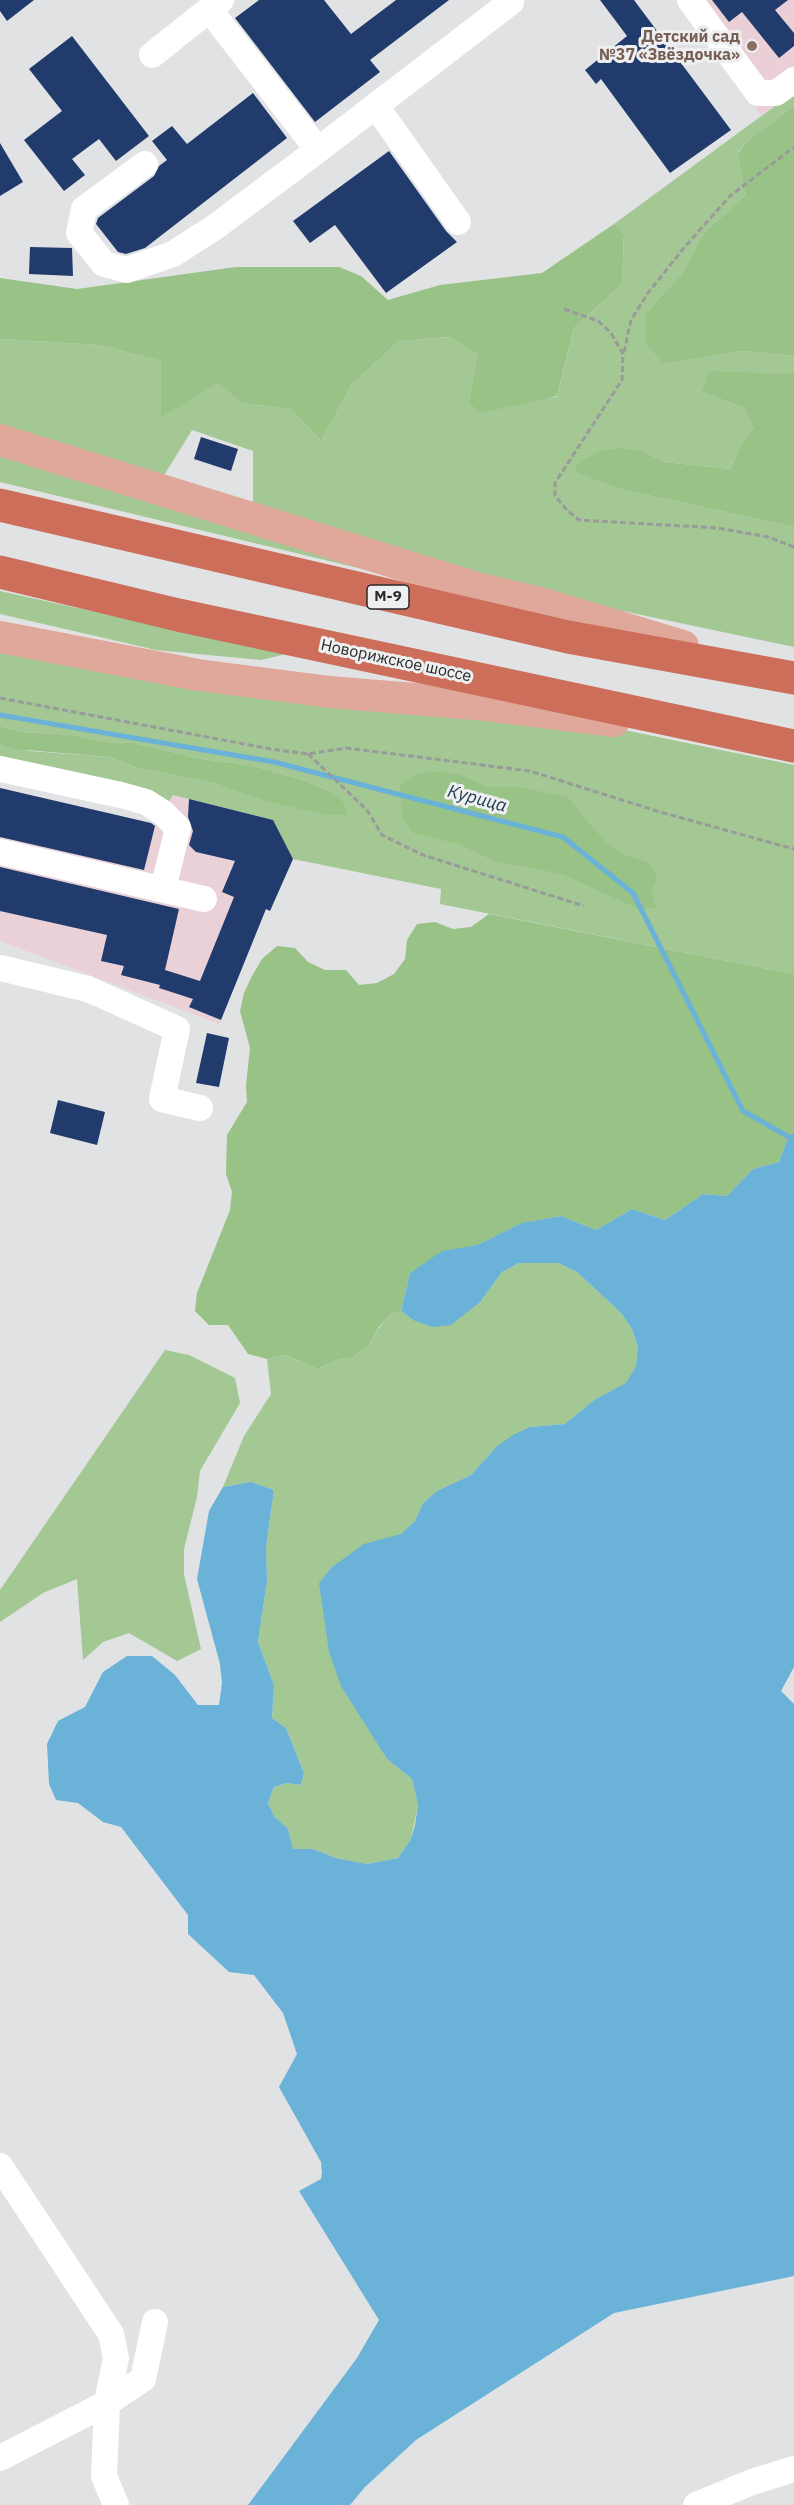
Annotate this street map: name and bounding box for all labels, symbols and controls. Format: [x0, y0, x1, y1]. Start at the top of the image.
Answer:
place label: Детский сад №37 «Звёздочка» [599, 27, 740, 65]
marker: Детский сад №37 «Звёздочка» [745, 39, 759, 53]
road number: М-9 [367, 585, 409, 609]
street label: Новорижское шоссе [319, 636, 473, 686]
water label: Курица [445, 781, 509, 817]

